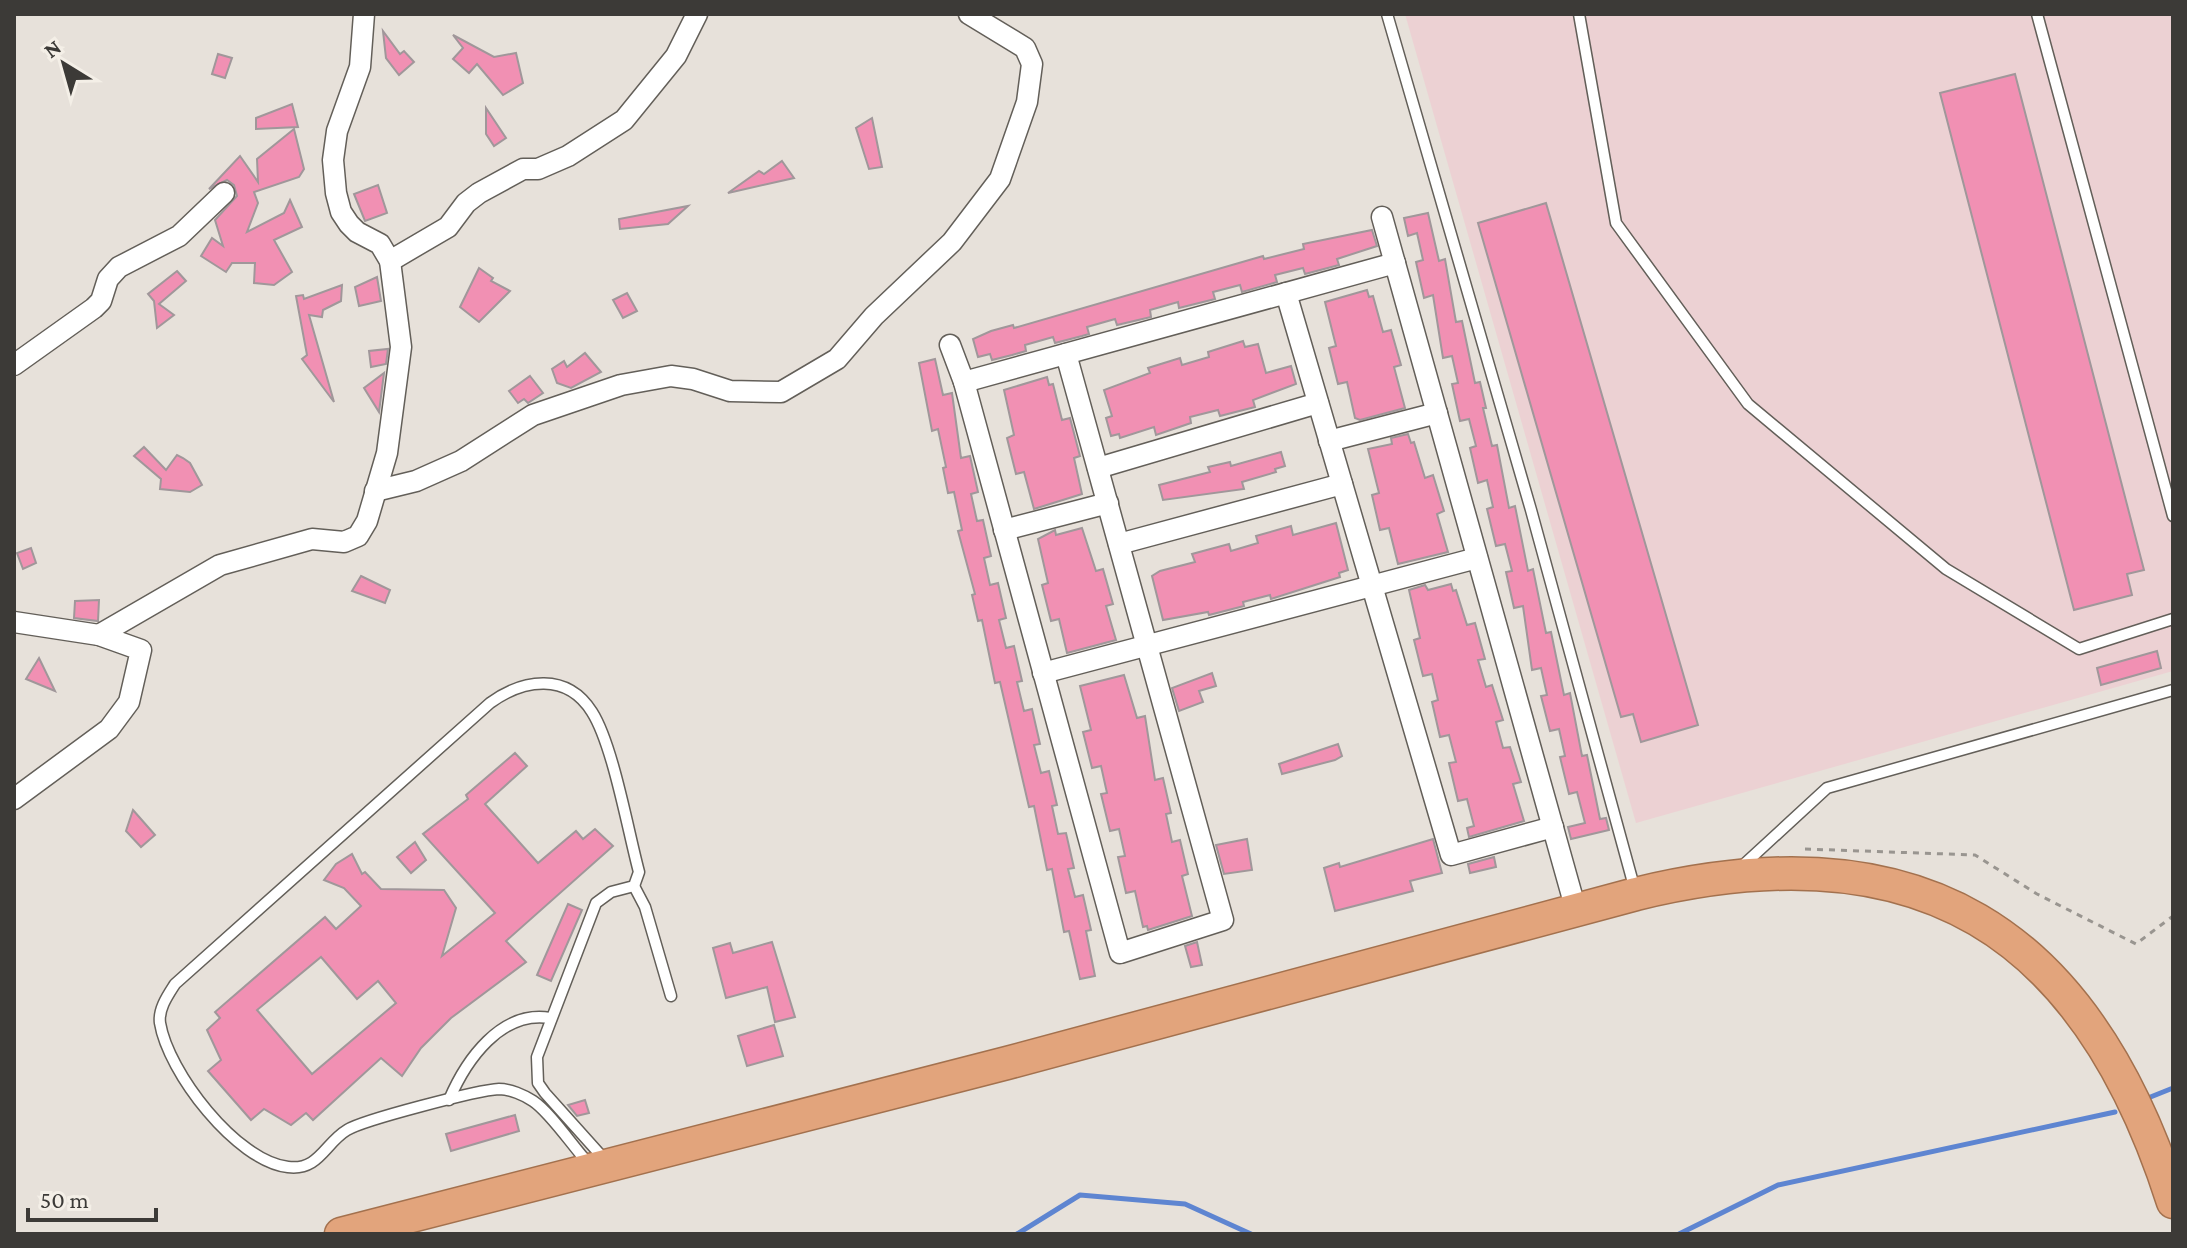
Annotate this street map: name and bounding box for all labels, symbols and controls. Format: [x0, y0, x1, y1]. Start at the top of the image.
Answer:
north arrow [24, 24, 104, 104]
text: N [39, 34, 66, 63]
scale bar [28, 1172, 156, 1222]
text: 50 m [40, 1186, 89, 1213]

